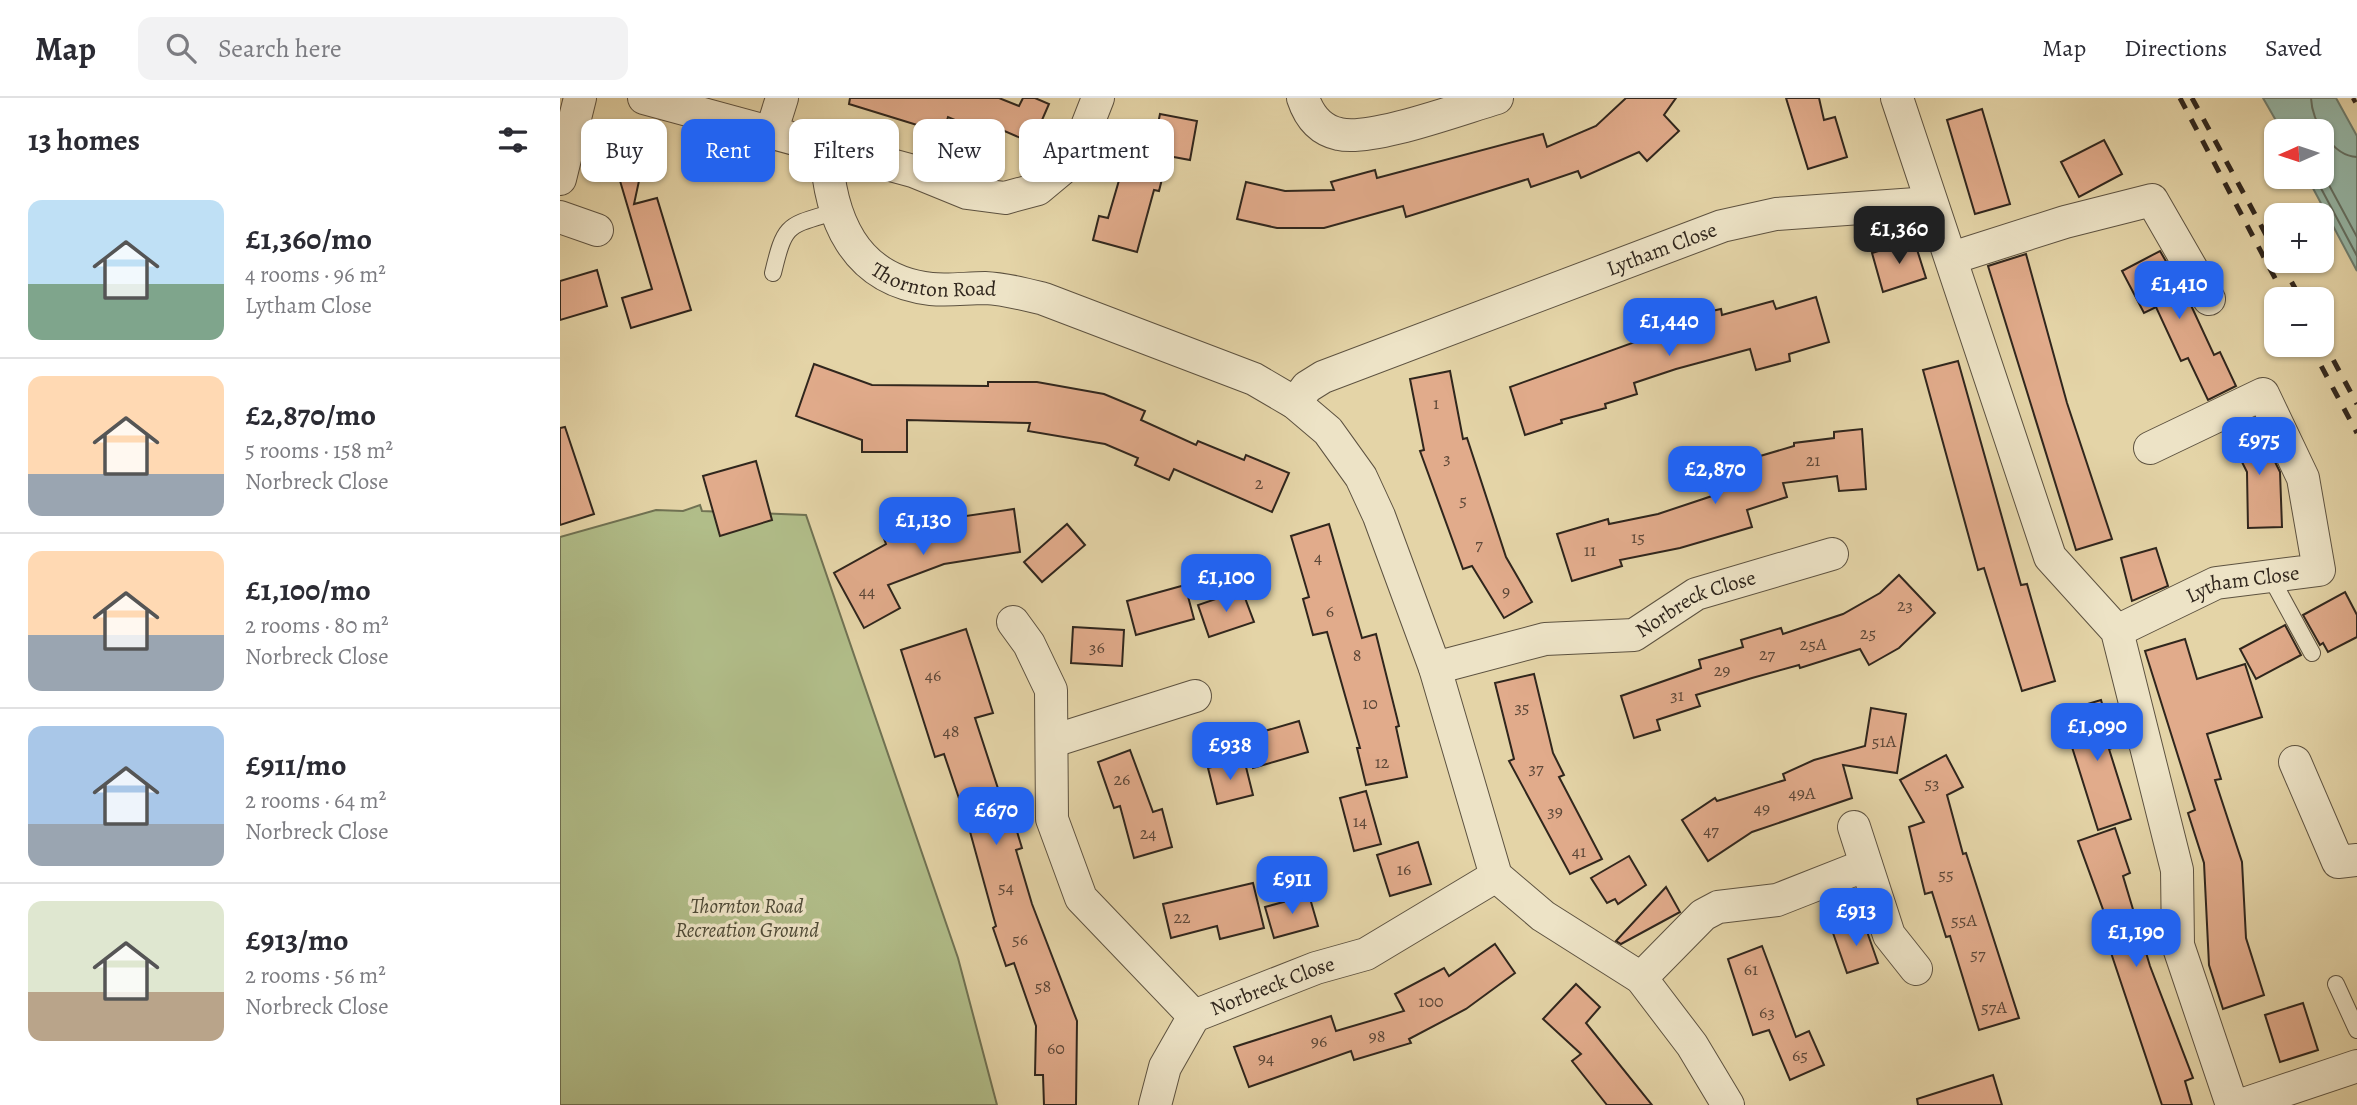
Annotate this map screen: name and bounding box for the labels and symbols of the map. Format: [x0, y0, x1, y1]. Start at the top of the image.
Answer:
north arrow [2264, 119, 2334, 189]
pin: £1,360 [1842, 206, 1956, 266]
street label: Lytham Close [1602, 215, 1721, 282]
street label: Thornton Road [866, 256, 998, 304]
pin: £1,410 [2122, 262, 2236, 321]
pin: £1,440 [1612, 299, 1726, 358]
house number: 1 [1433, 391, 1439, 415]
pin: £975 [2218, 418, 2300, 477]
house number: 3 [1443, 446, 1451, 470]
pin: £2,870 [1658, 446, 1772, 506]
house number: 21 [1806, 448, 1820, 472]
house number: 2 [1255, 471, 1264, 495]
house number: 5 [1459, 488, 1467, 512]
pin: £1,130 [866, 498, 980, 557]
house number: 15 [1631, 525, 1645, 549]
house number: 7 [1475, 532, 1483, 556]
house number: 11 [1584, 538, 1596, 562]
house number: 4 [1314, 545, 1322, 569]
pin: £1,100 [1169, 554, 1283, 614]
street label: Lytham Close [2181, 559, 2301, 610]
street label: Norbreck Close [1630, 563, 1759, 644]
house number: 44 [859, 579, 875, 603]
house number: 9 [1502, 579, 1510, 603]
house number: 23 [1897, 593, 1913, 617]
house number: 6 [1326, 599, 1334, 623]
house number: 25 [1860, 621, 1876, 645]
house number: 25A [1800, 632, 1827, 656]
house number: 36 [1089, 635, 1105, 659]
house number: 27 [1759, 642, 1775, 666]
house number: 8 [1353, 643, 1361, 667]
house number: 29 [1714, 658, 1730, 682]
house number: 46 [925, 663, 941, 687]
house number: 31 [1670, 683, 1684, 707]
house number: 10 [1362, 691, 1378, 715]
house number: 35 [1514, 695, 1530, 719]
pin: £1,090 [2040, 704, 2154, 763]
house number: 48 [943, 719, 959, 743]
pin: £938 [1189, 722, 1271, 782]
house number: 51A [1872, 729, 1897, 753]
house number: 12 [1375, 750, 1390, 774]
house number: 37 [1528, 756, 1544, 780]
house number: 26 [1114, 767, 1130, 791]
house number: 53 [1924, 771, 1940, 795]
house number: 49A [1789, 781, 1816, 805]
pin: £670 [955, 788, 1037, 847]
house number: 49 [1754, 796, 1770, 820]
house number: 39 [1547, 799, 1563, 823]
house number: 14 [1353, 809, 1367, 833]
house number: 47 [1703, 818, 1719, 842]
house number: 24 [1140, 821, 1156, 845]
house number: 41 [1572, 839, 1586, 863]
pin: £911 [1251, 856, 1333, 916]
house number: 16 [1397, 857, 1411, 881]
house number: 55 [1938, 862, 1954, 886]
house number: 54 [998, 875, 1014, 899]
pin: £913 [1815, 888, 1897, 948]
park label: Thornton Road Recreation Ground [675, 892, 819, 944]
house number: 22 [1173, 905, 1191, 929]
house number: 55A [1951, 908, 1977, 932]
pin: £1,190 [2079, 910, 2193, 969]
house number: 56 [1012, 927, 1028, 951]
house number: 57 [1970, 942, 1986, 966]
street label: Norbreck Close [1206, 950, 1338, 1022]
house number: 61 [1744, 957, 1758, 981]
house number: 58 [1035, 974, 1051, 998]
house number: 100 [1418, 989, 1444, 1013]
house number: 57A [1981, 995, 2007, 1019]
house number: 63 [1759, 1000, 1775, 1024]
house number: 98 [1369, 1024, 1385, 1048]
house number: 96 [1311, 1029, 1327, 1053]
house number: 60 [1047, 1036, 1065, 1060]
house number: 65 [1792, 1043, 1808, 1067]
house number: 94 [1258, 1046, 1274, 1070]

